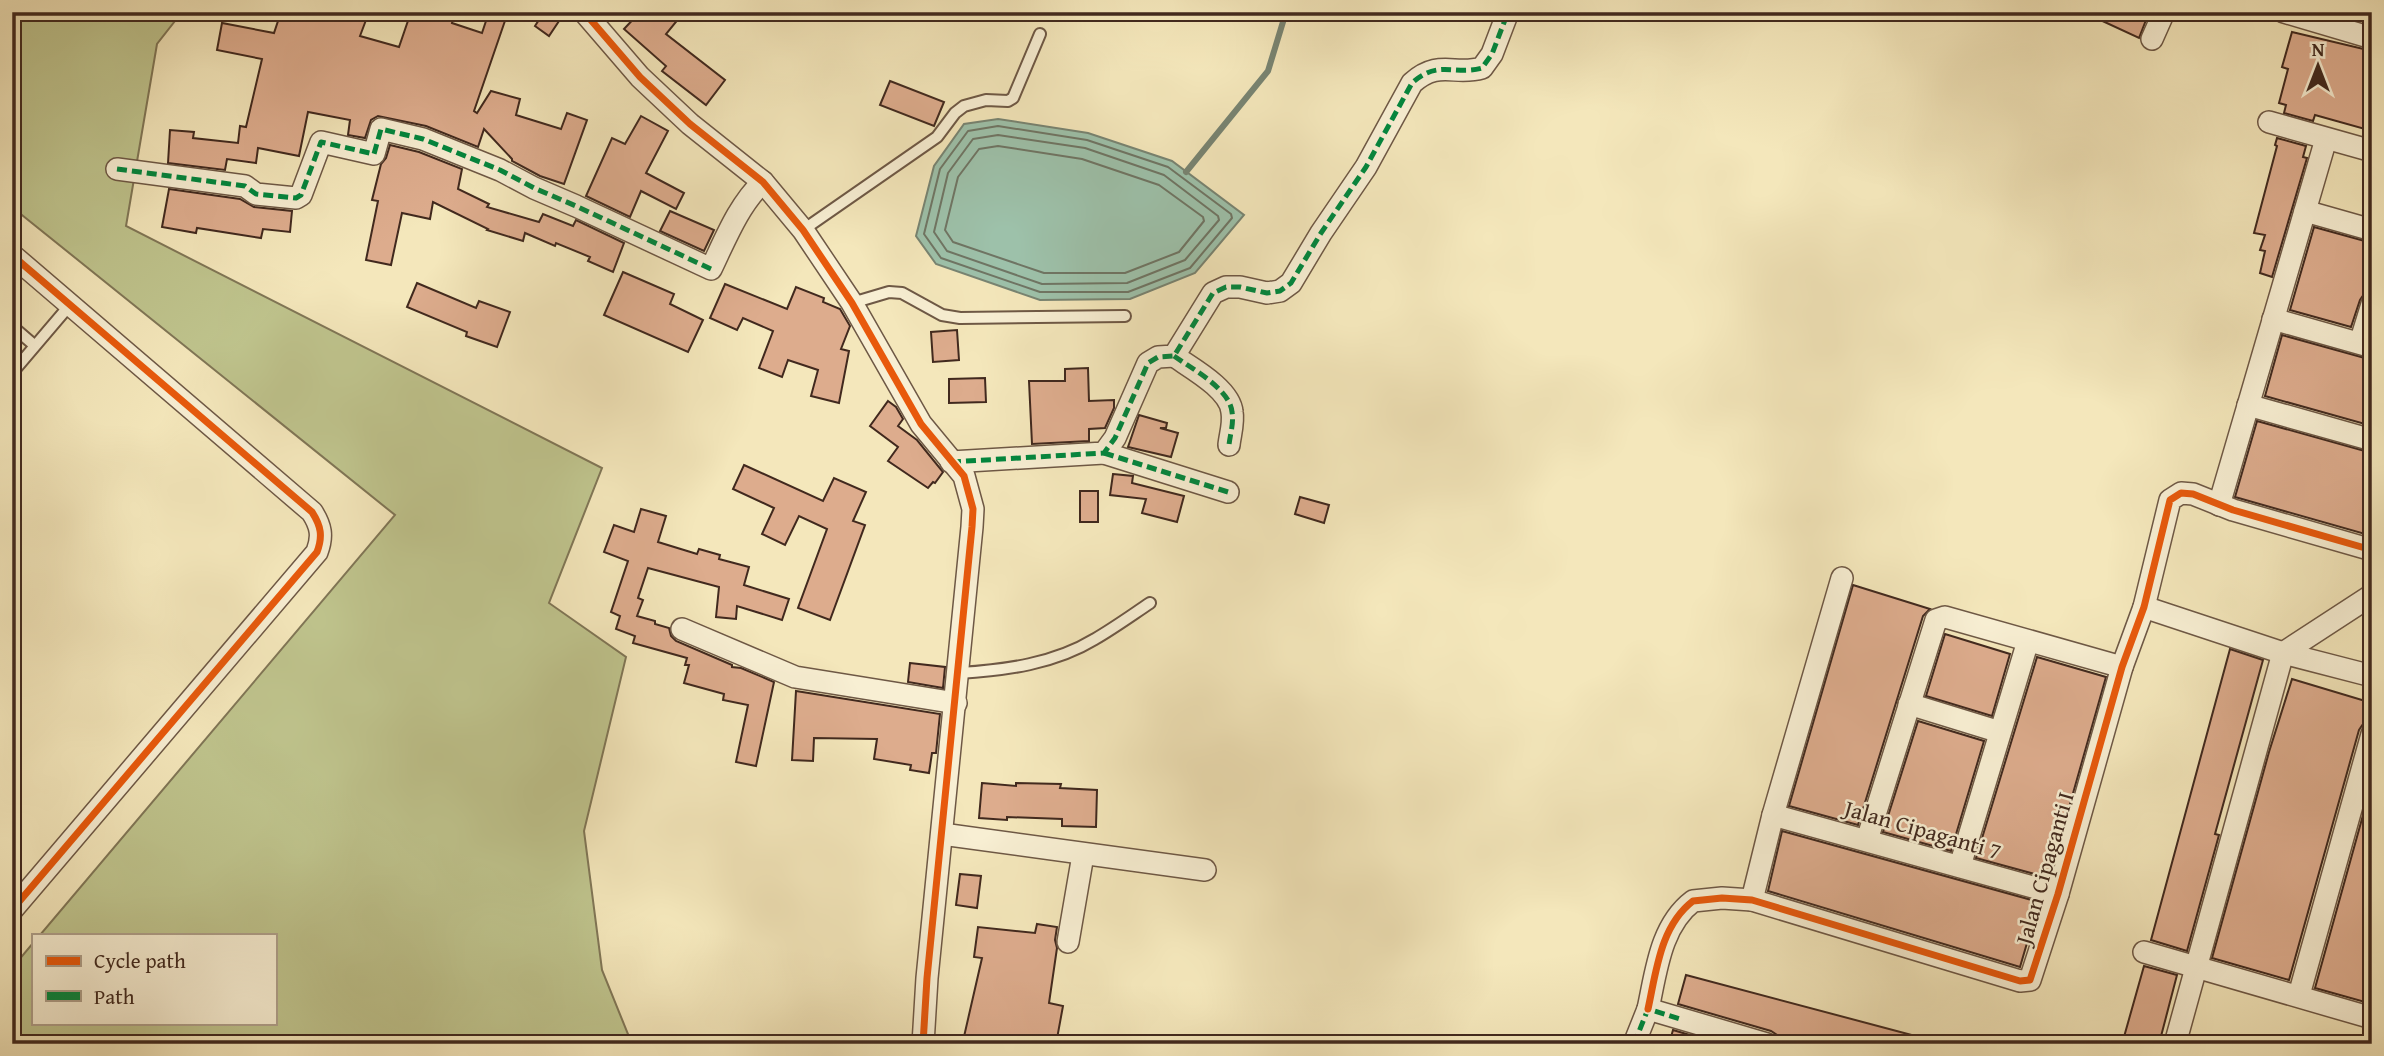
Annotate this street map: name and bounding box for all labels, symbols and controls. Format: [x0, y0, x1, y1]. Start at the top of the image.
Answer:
north arrow [2282, 32, 2352, 102]
text: N [2312, 35, 2325, 63]
street label: Jalan Cipaganti I [2006, 788, 2082, 951]
street label: Jalan Cipaganti 7 [1838, 790, 2005, 867]
legend [32, 934, 276, 1024]
text: Cycle path [94, 945, 186, 976]
text: Path [94, 981, 135, 1012]

